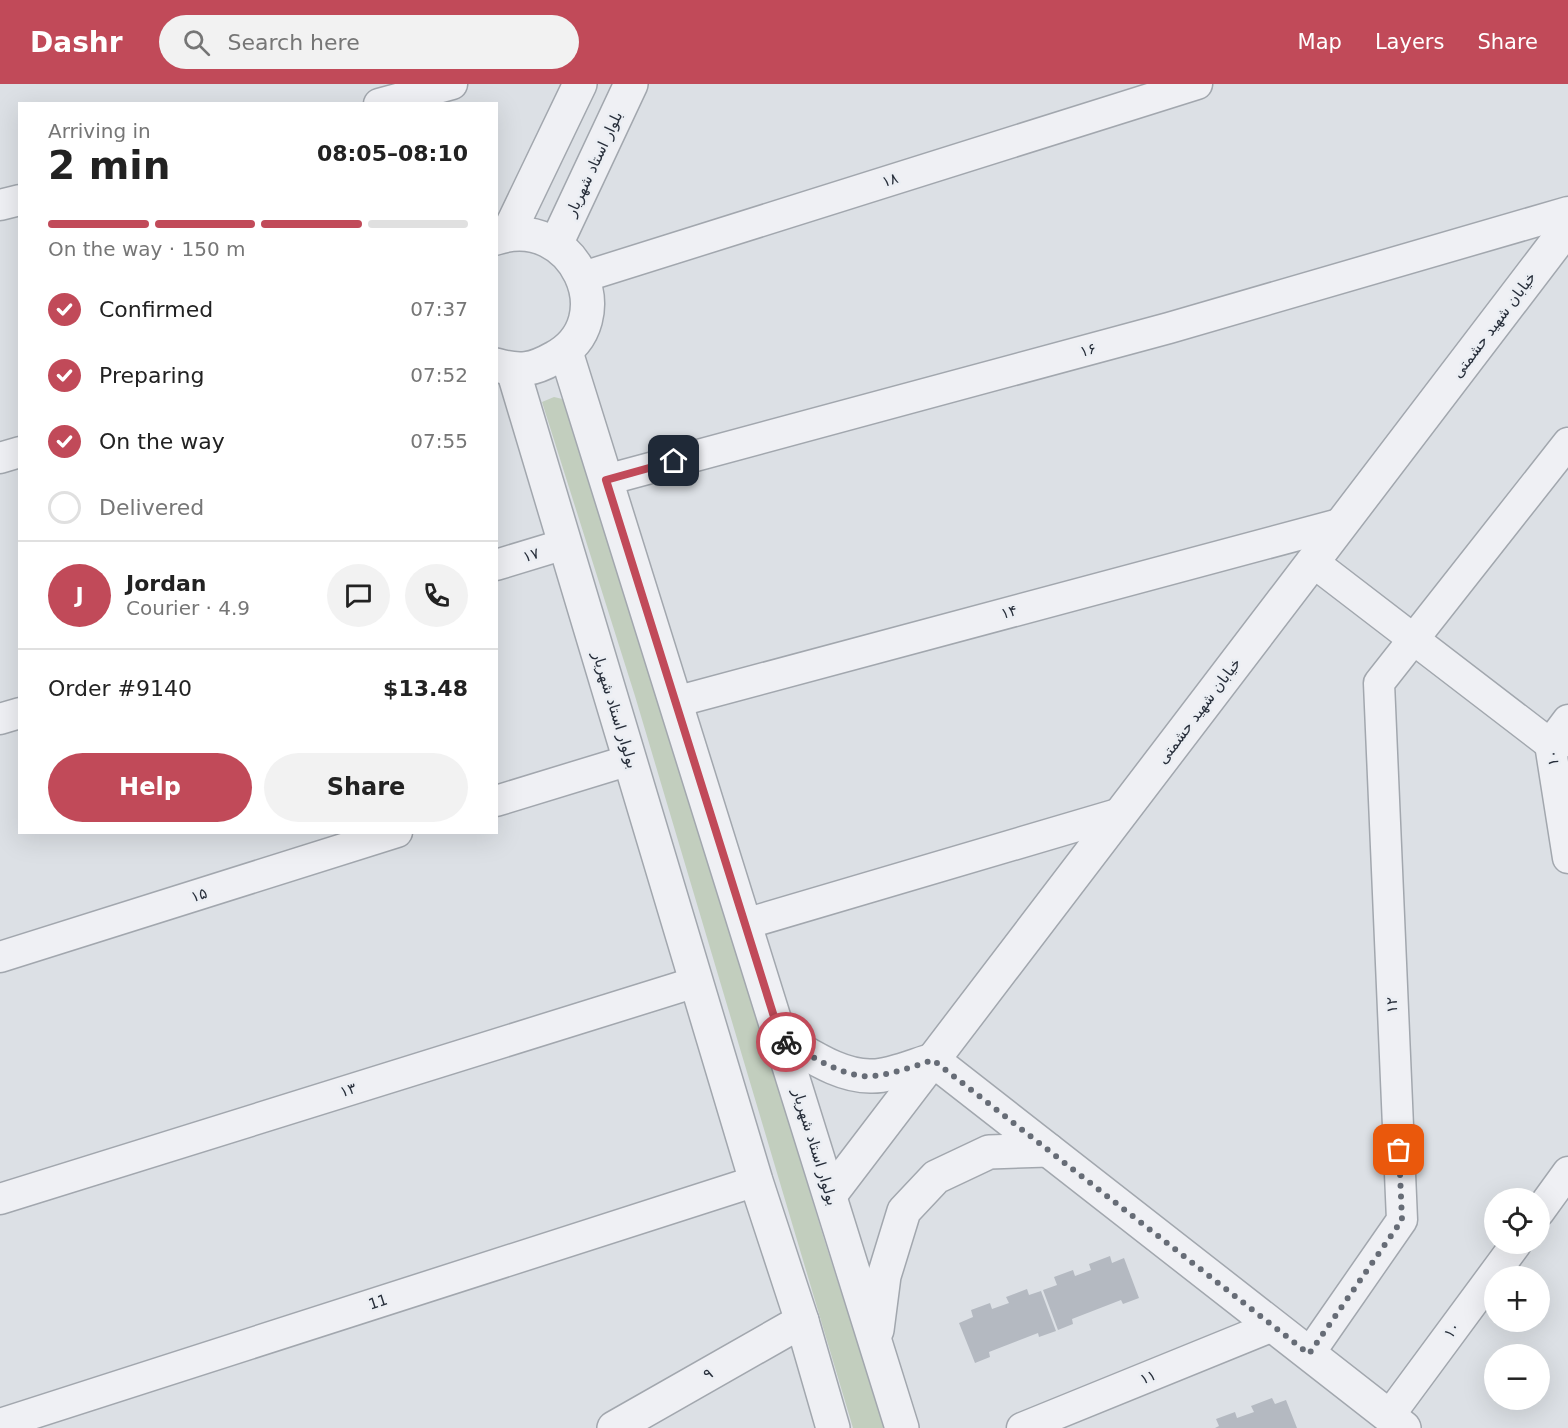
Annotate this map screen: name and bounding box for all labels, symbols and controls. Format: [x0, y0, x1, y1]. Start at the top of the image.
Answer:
search box [159, 15, 579, 69]
text: Dashr [30, 26, 123, 59]
icon: search [180, 26, 213, 59]
text: Search here [228, 30, 360, 55]
text: Map [1298, 30, 1342, 54]
text: Layers [1375, 30, 1444, 54]
text: Share [1477, 30, 1538, 54]
street label: بلوار استاد شهریار [561, 108, 626, 220]
text: Arriving in [48, 119, 151, 143]
text: 08:05–08:10 [317, 141, 468, 166]
text: 2 min [48, 143, 170, 188]
street label: ۱۸ [880, 169, 900, 191]
text: On the way · 150 m [48, 237, 246, 261]
street label: خیابان شهید حشمتی [1448, 269, 1540, 381]
icon: check [48, 293, 81, 326]
text: Confirmed [99, 297, 213, 322]
text: 07:37 [410, 297, 468, 321]
street label: ۱۶ [1078, 339, 1098, 361]
icon: check [48, 359, 81, 392]
text: Preparing [99, 363, 205, 388]
text: 07:52 [410, 363, 468, 387]
icon: check [48, 425, 81, 458]
text: On the way [99, 429, 225, 454]
text: 07:55 [410, 429, 468, 453]
pin [648, 435, 699, 486]
icon: home [657, 444, 690, 477]
text: Delivered [99, 495, 204, 520]
street label: ۱۷ [521, 544, 541, 566]
button: chat [327, 564, 390, 627]
button: phone [405, 564, 468, 627]
text: Jordan [126, 571, 206, 596]
text: J [75, 583, 84, 608]
text: Courier · 4.9 [126, 596, 250, 620]
street label: ۱۴ [999, 601, 1019, 623]
street label: بولوار استاد شهریار [588, 648, 641, 771]
street label: خیابان شهید حشمتی [1153, 655, 1245, 767]
text: Order #9140 [48, 676, 192, 701]
text: $13.48 [383, 676, 468, 701]
street label: ۱۰ [1544, 749, 1562, 767]
button: Help [48, 753, 252, 822]
button: Share [264, 753, 468, 822]
street label: ۱۵ [189, 884, 209, 906]
street label: ۱۲ [1383, 997, 1401, 1013]
courier [756, 1012, 816, 1072]
icon: bike [770, 1026, 803, 1059]
street label: ۱۳ [338, 1079, 358, 1101]
street label: بولوار استاد شهریار [788, 1085, 841, 1208]
pin [1373, 1124, 1424, 1175]
icon: bag [1382, 1133, 1415, 1166]
map controls [1484, 1188, 1550, 1410]
button: locate [1484, 1188, 1550, 1254]
button: + [1484, 1266, 1550, 1332]
street label: 11 [366, 1290, 390, 1314]
street label: ۱۰ [1440, 1318, 1464, 1342]
button: − [1484, 1344, 1550, 1410]
street label: ۹ [700, 1364, 716, 1384]
street label: ۱۱ [1137, 1366, 1159, 1388]

